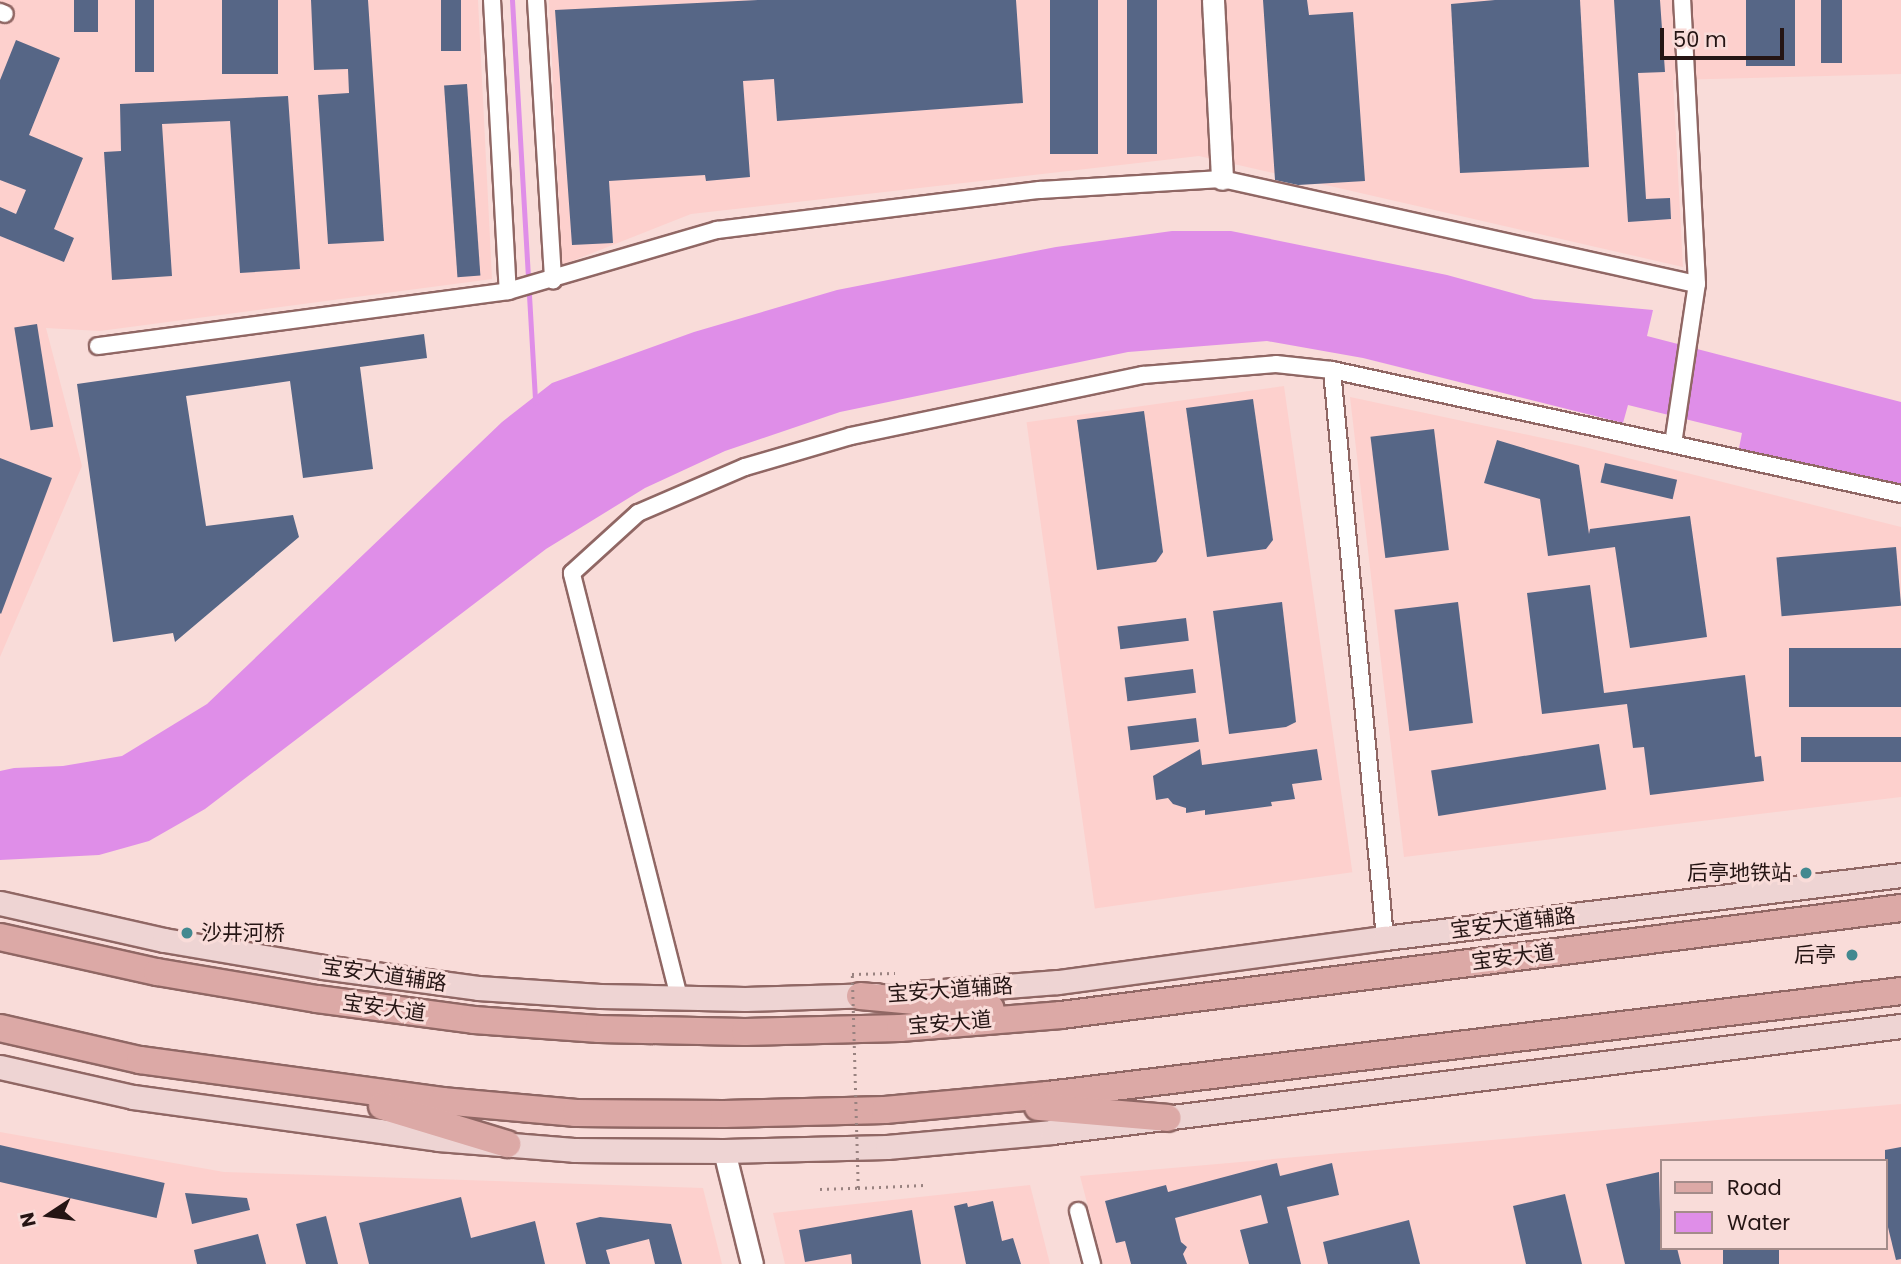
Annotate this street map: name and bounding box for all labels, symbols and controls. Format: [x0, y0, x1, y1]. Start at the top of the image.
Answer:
scale bar [1663, 14, 1787, 58]
text: 50 m [1673, 25, 1727, 54]
place label: 后亭地铁站 [1687, 860, 1792, 886]
marker: 后亭地铁站 [1798, 865, 1814, 881]
street label: 宝安大道辅路 [1449, 903, 1577, 943]
place label: 沙井河桥 [201, 920, 285, 946]
marker: 沙井河桥 [179, 925, 195, 941]
street label: 宝安大道 [1470, 939, 1556, 975]
place label: 后亭 [1794, 942, 1836, 968]
marker: 后亭 [1842, 945, 1862, 965]
street label: 宝安大道辅路 [320, 954, 448, 996]
street label: 宝安大道辅路 [886, 973, 1014, 1007]
street label: 宝安大道 [341, 990, 427, 1026]
street label: 宝安大道 [907, 1007, 993, 1039]
legend [1660, 1159, 1887, 1250]
text: Road [1727, 1173, 1782, 1202]
north arrow [14, 1180, 84, 1250]
text: Water [1727, 1208, 1790, 1237]
text: N [13, 1210, 43, 1230]

